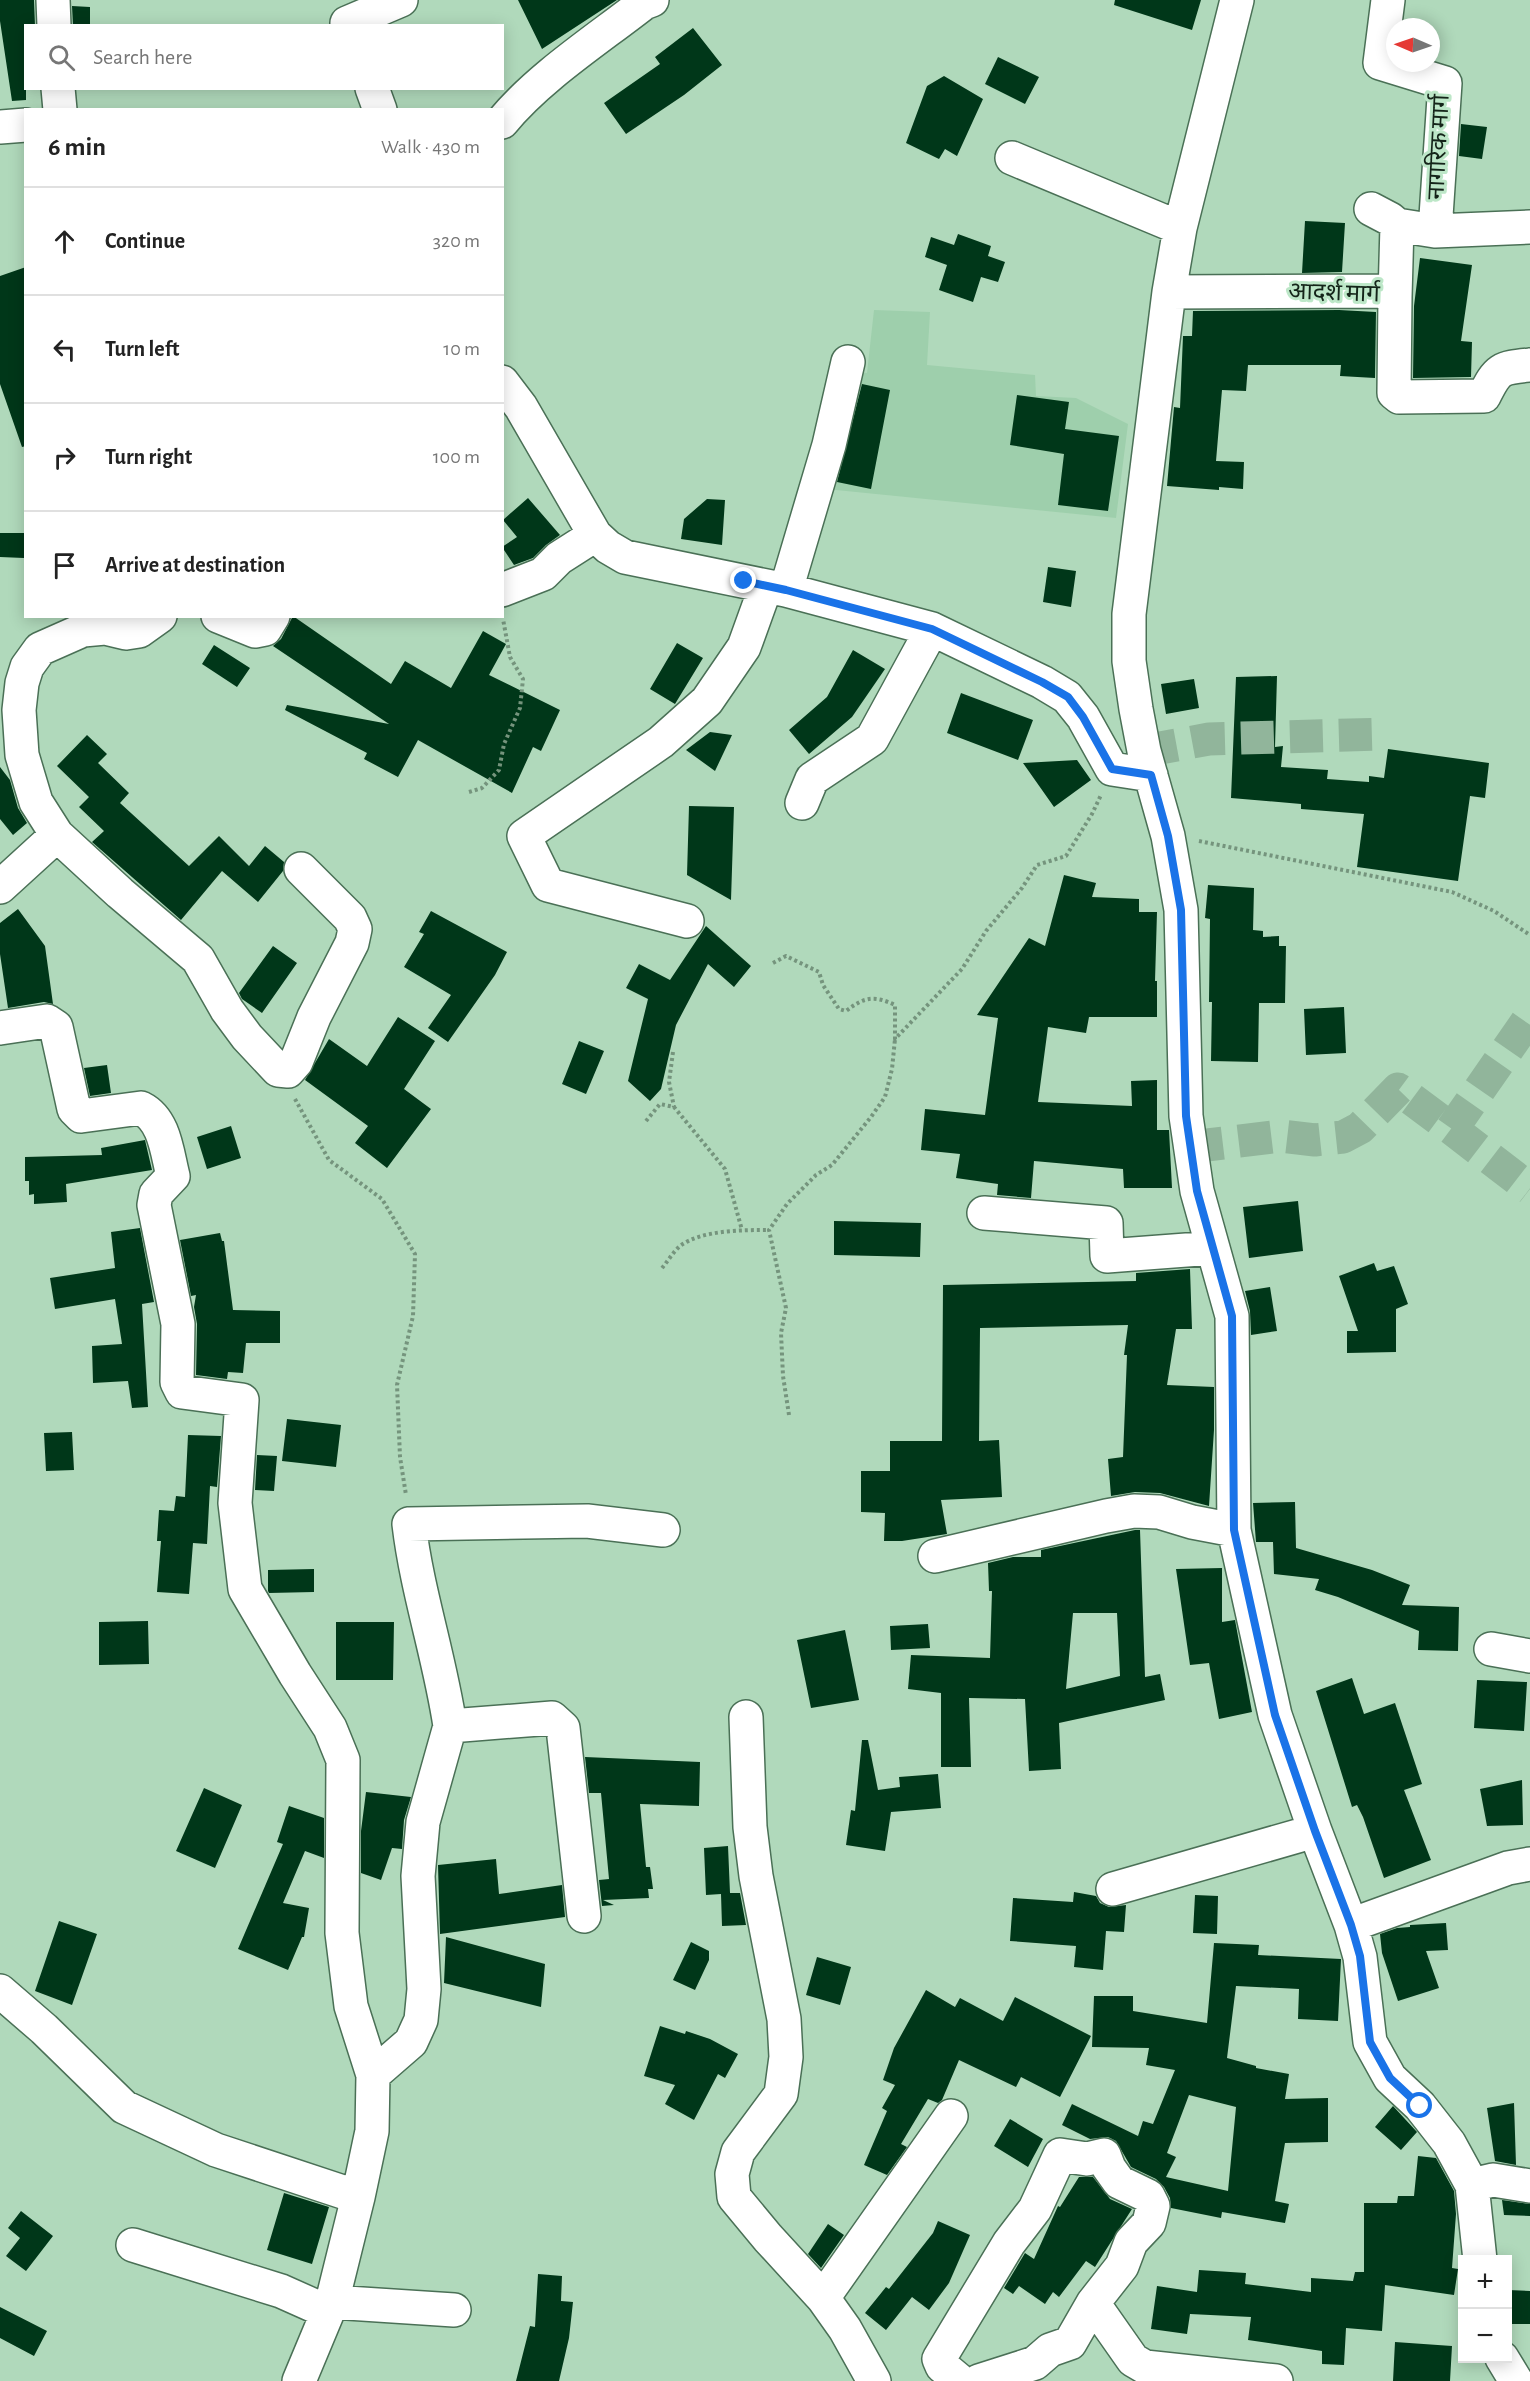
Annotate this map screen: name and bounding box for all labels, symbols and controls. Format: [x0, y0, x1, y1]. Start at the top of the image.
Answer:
north arrow [1386, 18, 1440, 72]
search box [24, 24, 504, 90]
icon: search [45, 41, 78, 74]
text: Search here [93, 46, 192, 68]
street label: नागरिक मार्ग [1421, 93, 1454, 200]
text: 6 min [48, 134, 106, 160]
text: Walk · 430 m [381, 137, 480, 157]
icon: ahead [48, 225, 81, 258]
text: Continue [105, 230, 185, 252]
text: 320 m [433, 231, 480, 251]
street label: आदर्श मार्ग [1288, 276, 1381, 307]
icon: left [48, 333, 81, 366]
text: Turn left [105, 338, 179, 360]
text: 10 m [443, 339, 480, 359]
icon: right [48, 441, 81, 474]
text: Turn right [105, 446, 192, 468]
text: 100 m [433, 447, 480, 467]
icon: arrive [48, 549, 81, 582]
text: Arrive at destination [105, 554, 285, 576]
route end [730, 567, 756, 593]
route start [1406, 2092, 1432, 2118]
map controls [1458, 2255, 1512, 2363]
button: + [1458, 2255, 1512, 2309]
button: − [1458, 2309, 1512, 2363]

